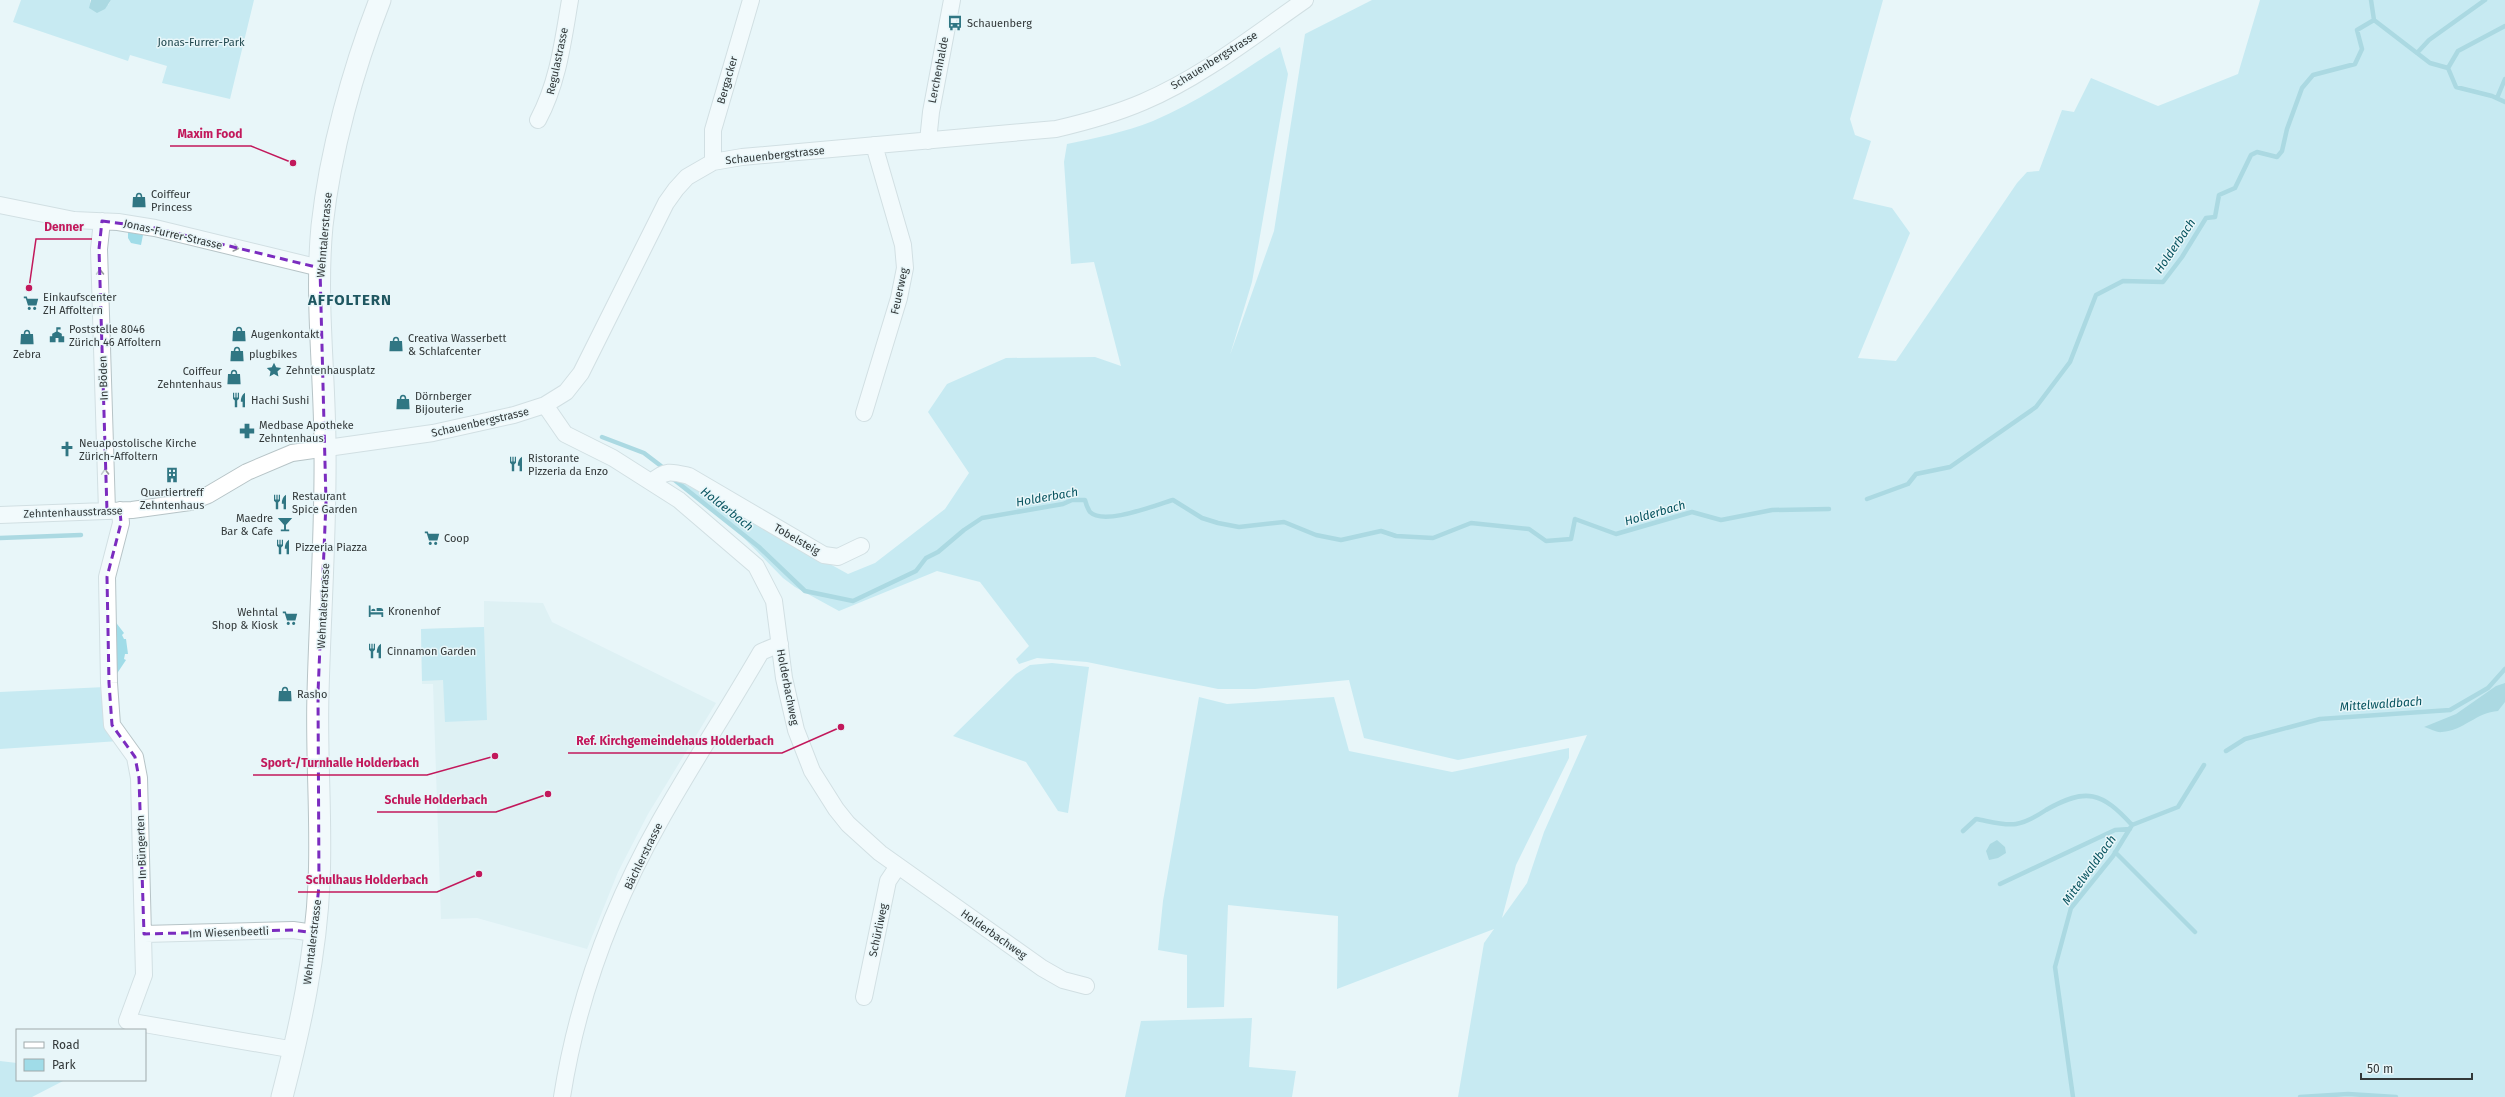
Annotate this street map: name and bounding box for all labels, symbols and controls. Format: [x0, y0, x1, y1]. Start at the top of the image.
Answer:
bus stop icon: Schauenberg [946, 14, 964, 32]
place label: Schauenberg [967, 17, 1032, 30]
street label: Regulastrasse [544, 26, 571, 96]
street label: Schauenbergstrasse [1169, 28, 1260, 92]
park label: Jonas-Furrer-Park [157, 36, 245, 49]
street label: Lerchenhalde [926, 36, 951, 104]
street label: Bergacker [714, 54, 741, 106]
callout: Maxim Food [170, 122, 251, 146]
text: Maxim Food [177, 127, 243, 141]
street label: Schauenbergstrasse [725, 144, 825, 167]
place label: Coiffeur Princess [151, 188, 192, 214]
shop icon: Coiffeur Princess [130, 191, 148, 209]
street label: Wehntalerstrasse [314, 192, 335, 278]
callout: Denner [36, 215, 92, 239]
water label: Holderbach [2152, 216, 2198, 276]
street label: Jonas-Furrer-Strasse [122, 217, 223, 252]
text: Denner [44, 220, 84, 234]
one-way arrow [233, 244, 239, 252]
street label: Feuerweg [888, 266, 911, 316]
one-way arrow [96, 269, 104, 275]
place label: Einkaufscenter ZH Affoltern [43, 291, 117, 317]
district label: AFFOLTERN [307, 291, 392, 309]
supermarket icon: Einkaufscenter ZH Affoltern [22, 294, 40, 312]
place label: Poststelle 8046 Zürich 46 Affoltern [69, 323, 161, 349]
shop icon: Augenkontakt [230, 325, 248, 343]
public building icon: Poststelle 8046 Zürich 46 Affoltern [48, 326, 66, 344]
shop icon: Zebra [18, 328, 36, 346]
place label: Augenkontakt [251, 328, 320, 341]
place label: Creativa Wasserbett & Schlafcenter [408, 332, 507, 358]
shop icon: Creativa Wasserbett & Schlafcenter [387, 335, 405, 353]
shop icon: plugbikes [228, 345, 246, 363]
place label: Zebra [13, 348, 41, 361]
place label: plugbikes [249, 348, 297, 361]
street label: In Böden [96, 355, 111, 401]
place icon: Zehntenhausplatz [265, 361, 283, 379]
place label: Zehntenhausplatz [286, 364, 375, 377]
place label: Coiffeur Zehntenhaus [157, 365, 223, 391]
shop icon: Coiffeur Zehntenhaus [225, 368, 243, 386]
place label: Dörnberger Bijouterie [415, 390, 472, 416]
restaurant icon: Hachi Sushi [230, 391, 248, 409]
shop icon: Dörnberger Bijouterie [394, 393, 412, 411]
place label: Hachi Sushi [251, 394, 309, 407]
street label: Schauenbergstrasse [430, 405, 530, 440]
place label: Medbase Apotheke Zehntenhaus [259, 419, 354, 445]
pharmacy icon: Medbase Apotheke Zehntenhaus [238, 422, 256, 440]
place label: Neuapostolische Kirche Zürich-Affoltern [79, 437, 197, 463]
church icon: Neuapostolische Kirche Zürich-Affoltern [58, 440, 76, 458]
place label: Ristorante Pizzeria da Enzo [528, 452, 608, 478]
restaurant icon: Ristorante Pizzeria da Enzo [507, 455, 525, 473]
building icon: Quartiertreff Zehntenhaus [163, 466, 181, 484]
one-way arrow [101, 469, 109, 475]
water label: Holderbach [698, 484, 756, 534]
water label: Holderbach [1015, 485, 1079, 509]
place label: Quartiertreff Zehntenhaus [140, 486, 205, 512]
place label: Restaurant Spice Garden [292, 490, 357, 516]
restaurant icon: Restaurant Spice Garden [271, 493, 289, 511]
water label: Holderbach [1623, 498, 1687, 528]
street label: Zehntenhausstrasse [23, 504, 123, 521]
place label: Maedre Bar & Cafe [221, 512, 273, 538]
bar icon: Maedre Bar & Cafe [276, 515, 294, 533]
street label: Tobelsteig [771, 521, 822, 558]
supermarket icon: Coop [423, 529, 441, 547]
place label: Coop [444, 532, 469, 545]
restaurant icon: Pizzeria Piazza [274, 538, 292, 556]
place label: Pizzeria Piazza [295, 541, 367, 554]
street label: Wehntalerstrasse [315, 563, 332, 649]
hotel icon: Kronenhof [367, 602, 385, 620]
place label: Kronenhof [388, 605, 442, 618]
place label: Wehntal Shop & Kiosk [212, 606, 278, 632]
supermarket icon: Wehntal Shop & Kiosk [281, 609, 299, 627]
restaurant icon: Cinnamon Garden [366, 642, 384, 660]
place label: Cinnamon Garden [387, 645, 476, 658]
street label: Holderbachweg [774, 648, 801, 727]
shop icon: Rasho [276, 685, 294, 703]
place label: Rasho [297, 688, 327, 701]
water label: Mittelwaldbach [2339, 694, 2423, 714]
callout: Ref. Kirchgemeindehaus Holderbach [568, 729, 782, 753]
text: Ref. Kirchgemeindehaus Holderbach [576, 734, 774, 748]
callout: Sport-/Turnhalle Holderbach [253, 751, 427, 775]
text: Sport-/Turnhalle Holderbach [261, 756, 419, 770]
callout: Schule Holderbach [377, 788, 496, 812]
text: Schule Holderbach [385, 793, 487, 807]
street label: In Büngerten [134, 815, 149, 879]
street label: Bächlerstrasse [622, 821, 665, 892]
water label: Mittelwaldbach [2059, 832, 2119, 908]
callout: Schulhaus Holderbach [298, 868, 437, 892]
text: Schulhaus Holderbach [306, 873, 428, 887]
street label: Wehntalerstrasse [301, 899, 324, 985]
street label: Schürliweg [866, 902, 891, 958]
street label: Holderbachweg [958, 907, 1029, 962]
street label: Im Wiesenbeetli [189, 925, 269, 940]
legend [16, 1029, 146, 1081]
text: Road [52, 1038, 80, 1052]
scale bar [2361, 1055, 2472, 1081]
text: Park [52, 1058, 76, 1072]
text: 50 m [2367, 1062, 2393, 1076]

